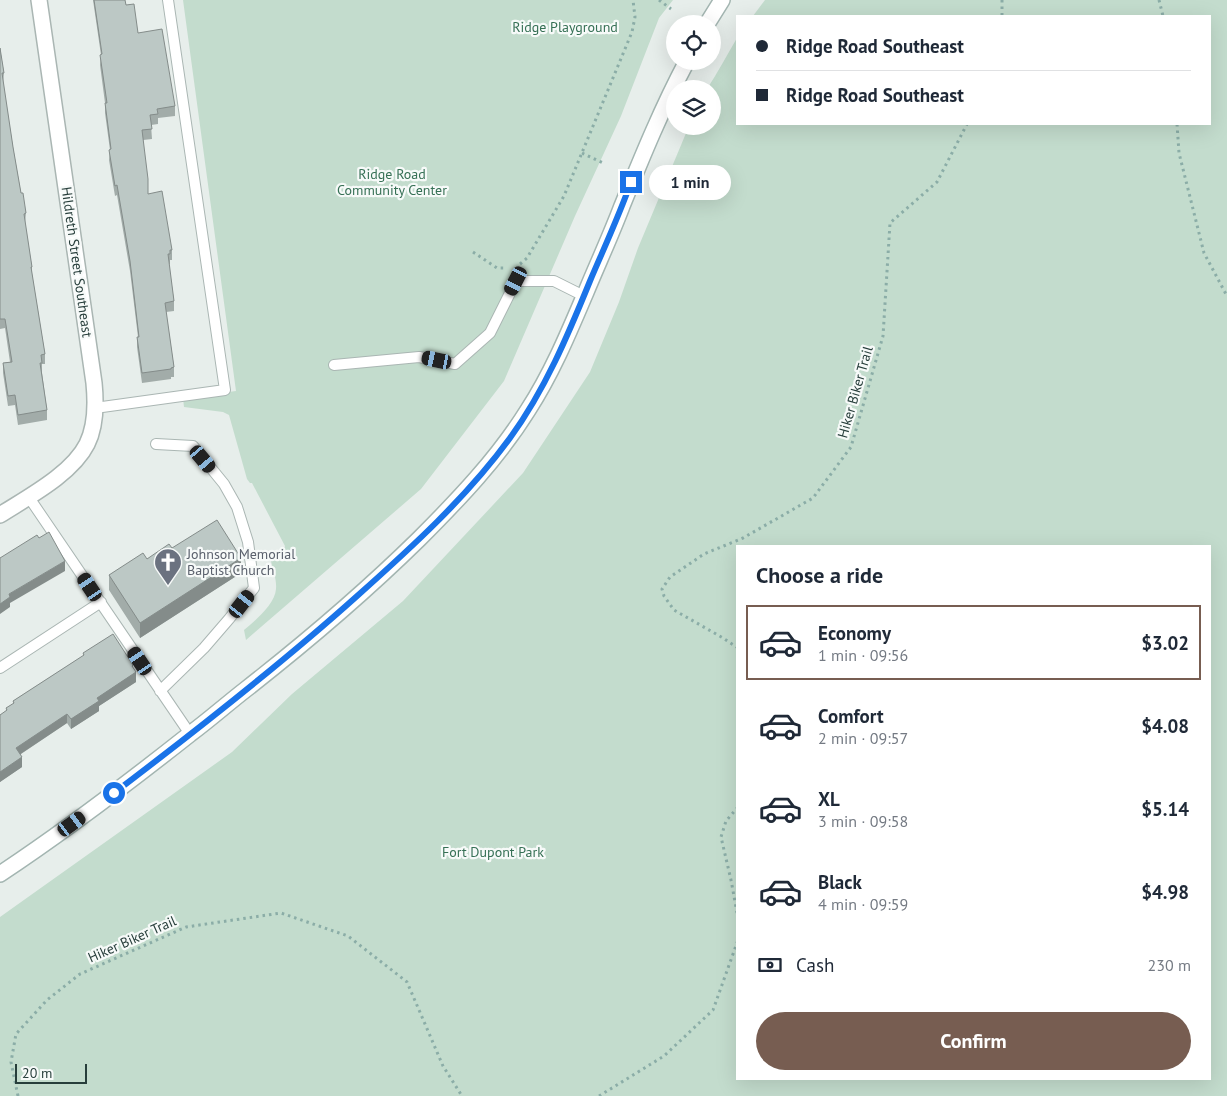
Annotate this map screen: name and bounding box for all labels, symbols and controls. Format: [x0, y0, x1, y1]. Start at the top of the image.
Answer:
map controls [666, 15, 721, 135]
button: locate [666, 15, 721, 70]
park label: Ridge Playground [512, 18, 618, 36]
text: Ridge Road Southeast [786, 34, 964, 58]
button: layers [666, 80, 721, 135]
text: Ridge Road Southeast [786, 83, 964, 107]
callout: 1 min [648, 164, 731, 200]
park label: Ridge Road Community Center [337, 165, 447, 199]
route end [620, 171, 642, 193]
text: 1 min [670, 172, 710, 192]
street label: Hildreth Street Southeast [58, 186, 97, 339]
car [502, 264, 529, 298]
street label: Hiker Biker Trail [833, 344, 877, 440]
car [420, 350, 453, 370]
car [187, 443, 218, 475]
place label: Johnson Memorial Baptist Church [186, 545, 295, 579]
church icon: Johnson Memorial Baptist Church [153, 547, 183, 586]
text: Choose a ride [756, 561, 883, 589]
car [75, 570, 104, 604]
car [226, 588, 257, 620]
icon: car [758, 620, 803, 665]
text: Economy [818, 621, 891, 645]
text: $3.02 [1141, 631, 1189, 655]
car [125, 644, 154, 678]
text: 1 min · 09:56 [818, 645, 908, 665]
icon: car [758, 703, 803, 748]
text: Comfort [818, 704, 884, 728]
text: $4.08 [1141, 714, 1189, 738]
text: 2 min · 09:57 [818, 728, 908, 748]
route start [103, 782, 125, 804]
icon: car [758, 786, 803, 831]
text: XL [818, 787, 840, 811]
text: $5.14 [1141, 797, 1189, 821]
car [55, 809, 88, 839]
text: 3 min · 09:58 [818, 811, 908, 831]
park label: Fort Dupont Park [442, 843, 544, 861]
icon: car [758, 869, 803, 914]
text: Black [818, 870, 862, 894]
text: $4.98 [1141, 880, 1189, 904]
text: 4 min · 09:59 [818, 894, 908, 914]
street label: Hiker Biker Trail [85, 911, 179, 967]
icon: cash [756, 951, 784, 979]
text: Cash [796, 953, 834, 977]
text: 230 m [1148, 955, 1191, 975]
button: Confirm [756, 1012, 1191, 1070]
scale bar [15, 1061, 88, 1084]
text: 20 m [22, 1064, 52, 1082]

